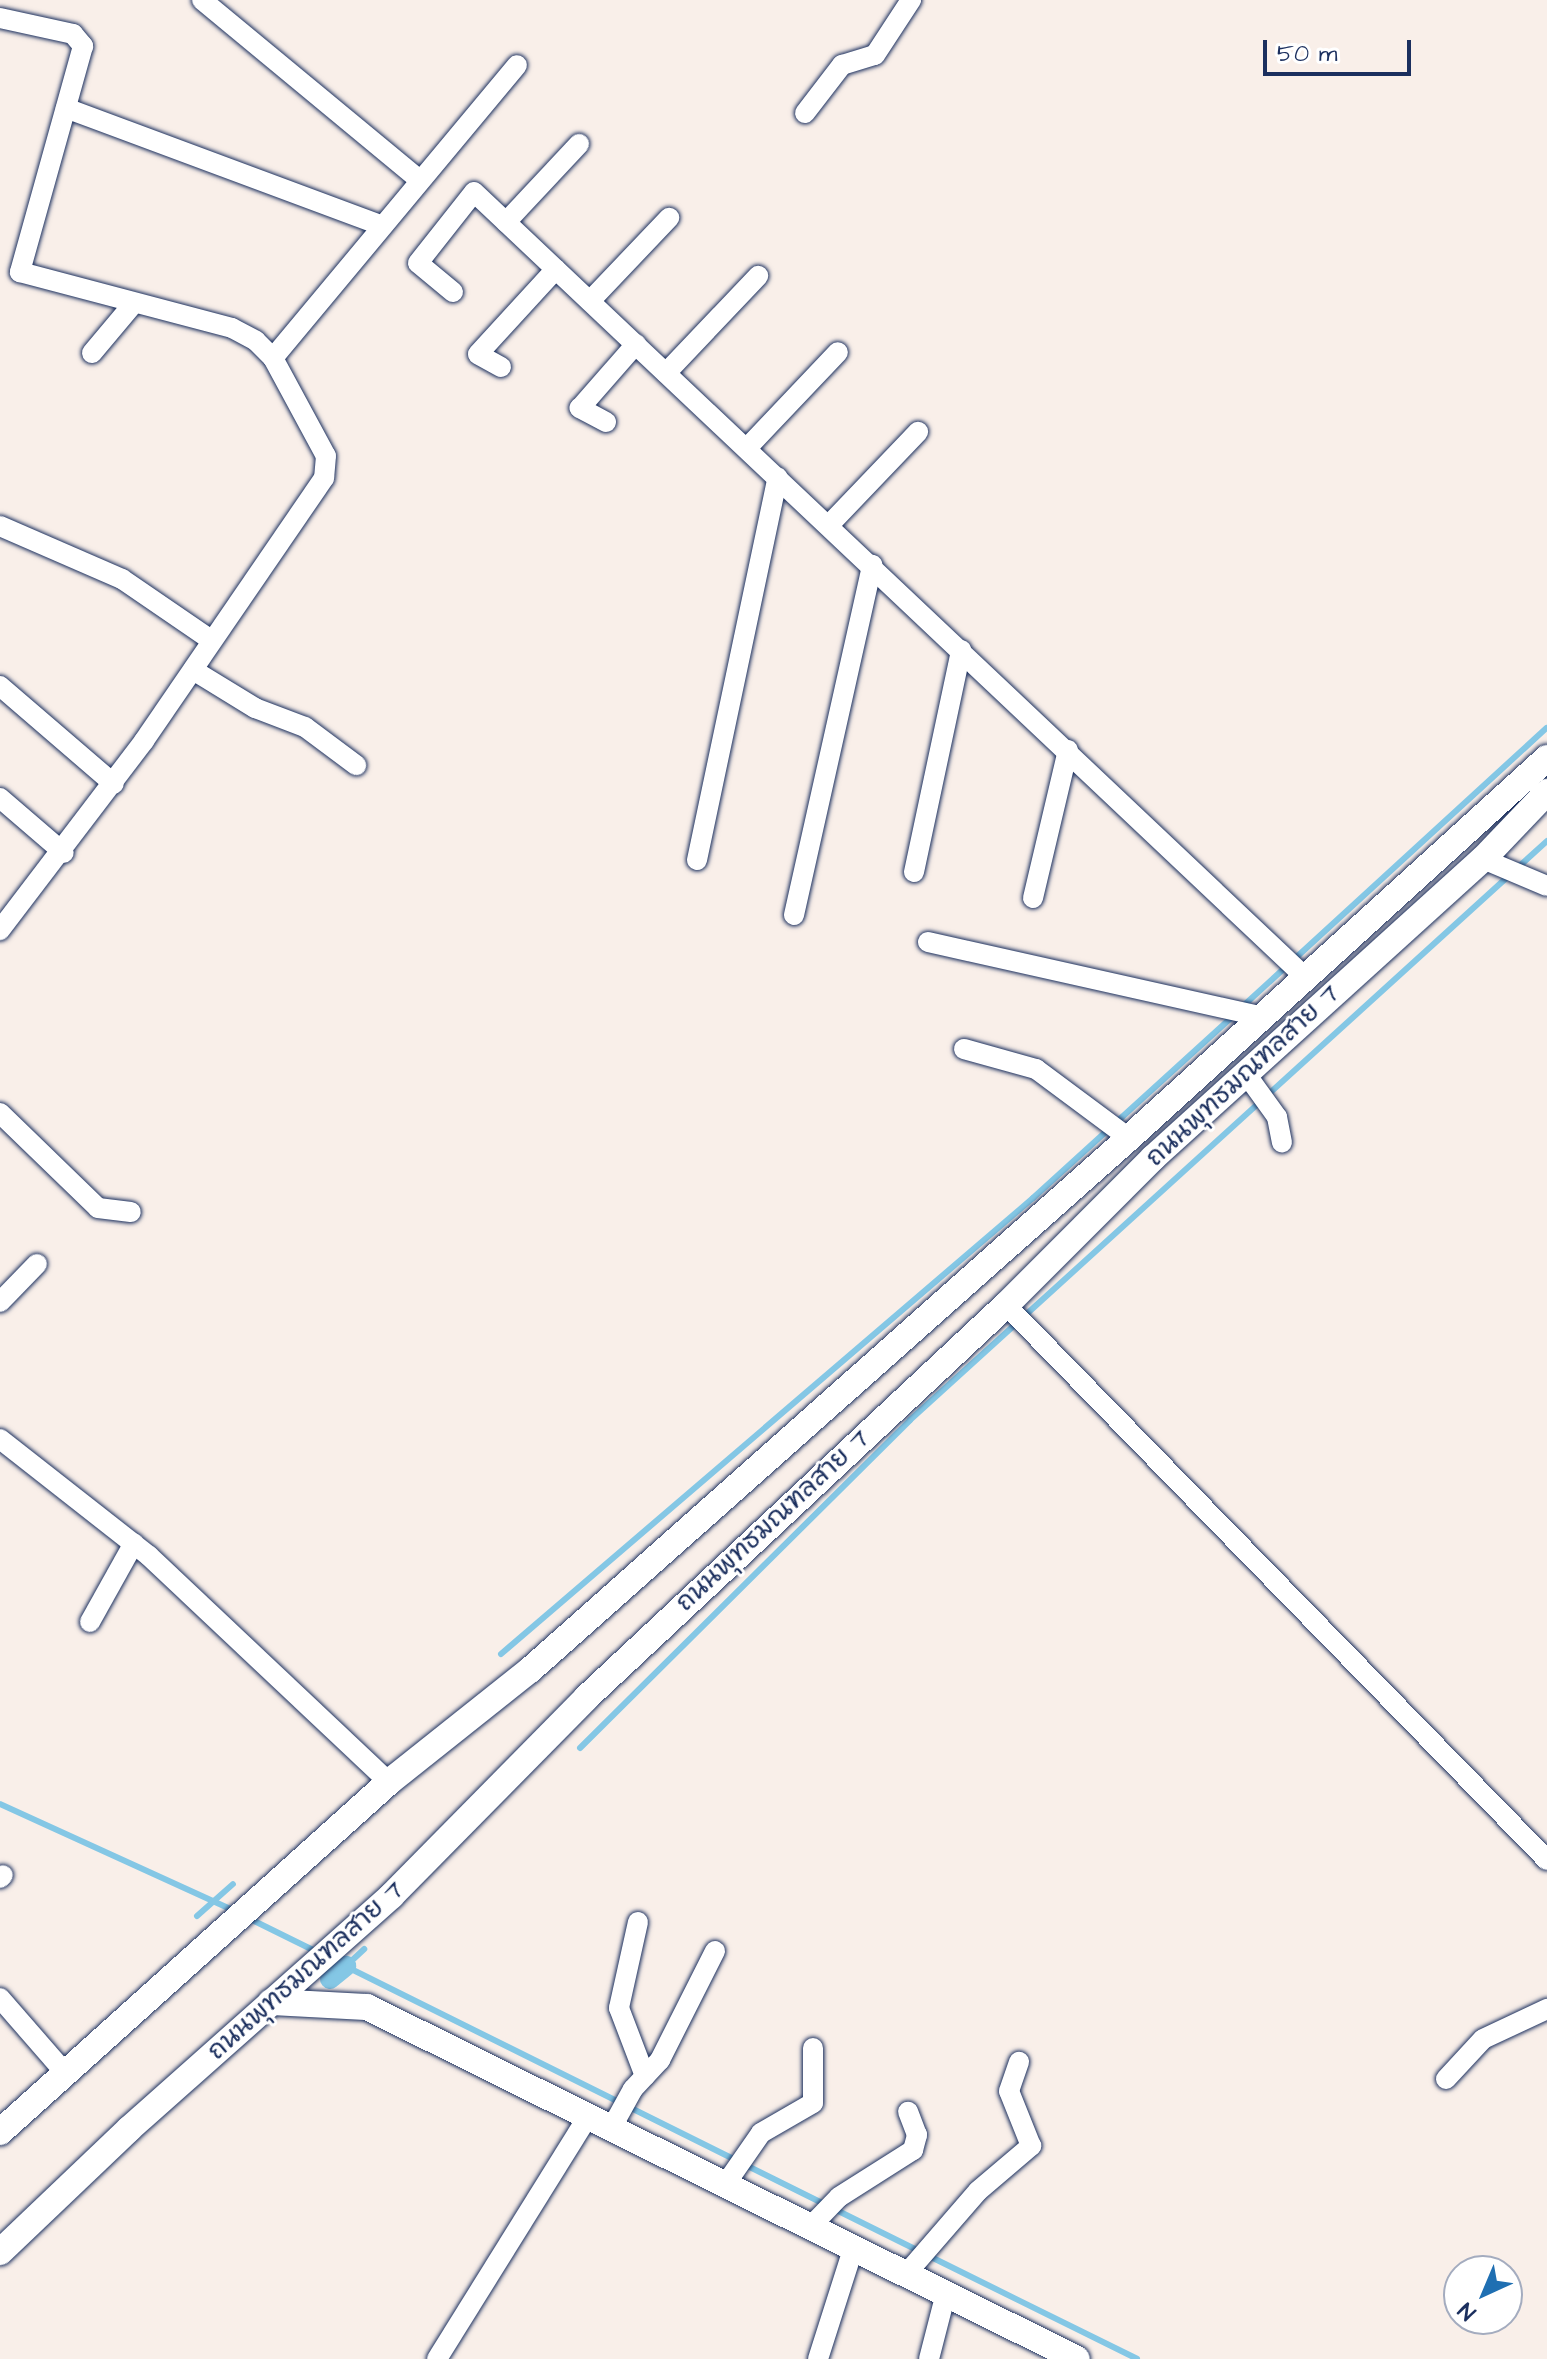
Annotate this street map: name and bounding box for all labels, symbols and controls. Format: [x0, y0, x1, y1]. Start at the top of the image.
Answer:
scale bar [1267, 24, 1415, 74]
text: 50 m [1277, 37, 1337, 71]
street label: ถนนพุทธมณฑลสาย 7 [1140, 978, 1346, 1174]
street label: ถนนพุทธมณฑลสาย 7 [670, 1423, 876, 1619]
street label: ถนนพุทธมณฑลสาย 7 [202, 1875, 410, 2067]
north arrow [1443, 2255, 1523, 2335]
text: N [1452, 2295, 1483, 2327]

